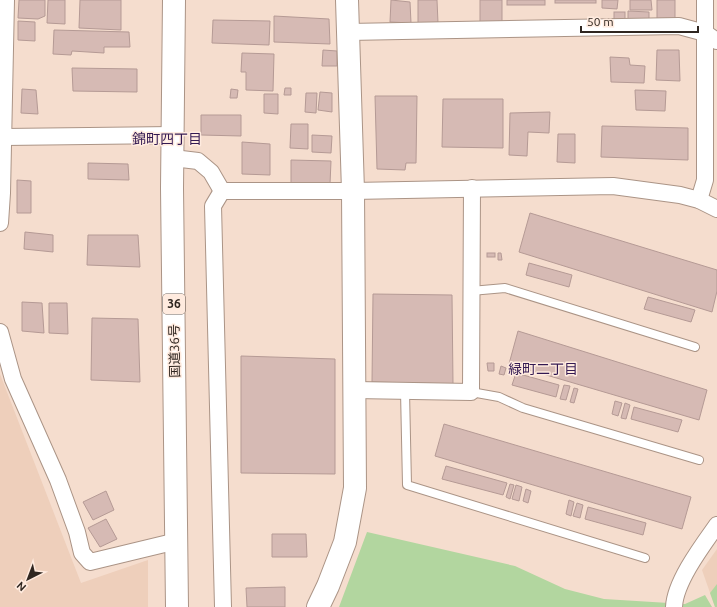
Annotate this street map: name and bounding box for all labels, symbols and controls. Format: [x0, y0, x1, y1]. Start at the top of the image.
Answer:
scale bar [581, 8, 698, 34]
text: 50 m [587, 15, 614, 28]
district label: 錦町四丁目 [132, 131, 202, 147]
road number: 36 [163, 294, 185, 314]
street label: 国道36号 [167, 324, 181, 378]
district label: 緑町二丁目 [508, 361, 578, 377]
north arrow [8, 559, 48, 599]
text: N [14, 579, 28, 594]

